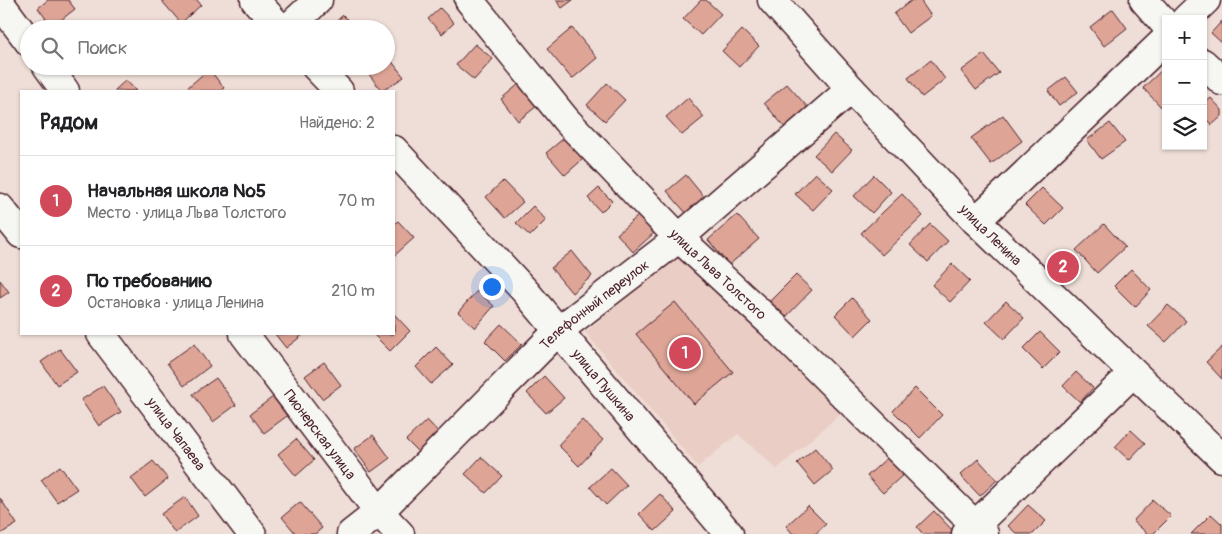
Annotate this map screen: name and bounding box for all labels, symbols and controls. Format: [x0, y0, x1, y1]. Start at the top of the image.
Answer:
map controls [1162, 15, 1207, 150]
button: + [1162, 15, 1207, 60]
search box [20, 20, 395, 75]
icon: search [38, 34, 66, 62]
text: Поиск [78, 36, 128, 60]
button: − [1162, 60, 1207, 105]
button: layers [1162, 105, 1207, 150]
text: Рядом [40, 109, 98, 136]
text: Найдено: 2 [299, 113, 375, 133]
text: Начальная школа №5 [87, 179, 266, 203]
text: 1 [53, 191, 59, 211]
text: 70 m [338, 191, 375, 211]
street label: улица Ленина [956, 200, 1025, 269]
text: Место · улица Льва Толстого [87, 203, 286, 223]
street label: улица Льва Толстого [666, 225, 770, 323]
pin: 2 [1047, 248, 1079, 286]
street label: Телефонный переулок [536, 256, 652, 353]
text: По требованию [87, 269, 213, 293]
your location [479, 274, 505, 300]
text: 2 [52, 281, 60, 301]
text: 210 m [331, 281, 375, 301]
text: Остановка · улица Ленина [87, 293, 264, 313]
pin: 1 [669, 334, 701, 372]
street label: улица Пушкина [568, 344, 639, 424]
street label: Пионерская улица [281, 386, 360, 483]
street label: улица Чапаева [143, 393, 209, 474]

